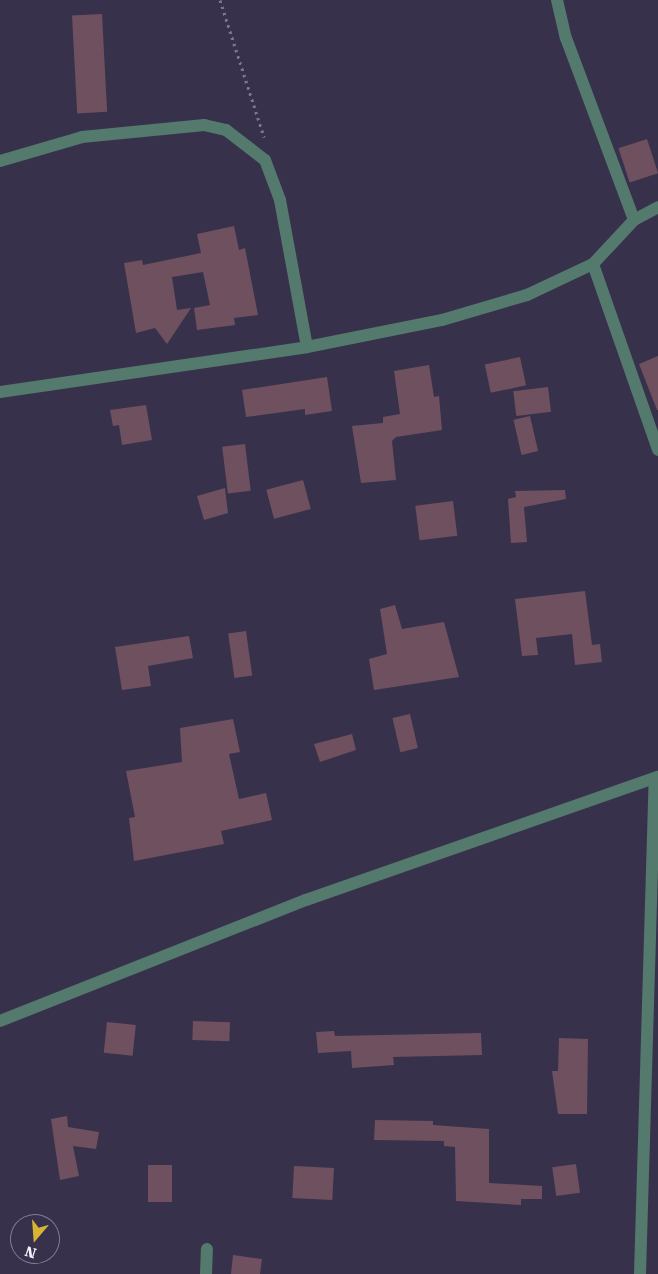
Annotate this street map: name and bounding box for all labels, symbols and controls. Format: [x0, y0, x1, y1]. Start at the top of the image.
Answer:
north arrow [10, 1214, 60, 1264]
text: N [23, 1243, 38, 1262]

